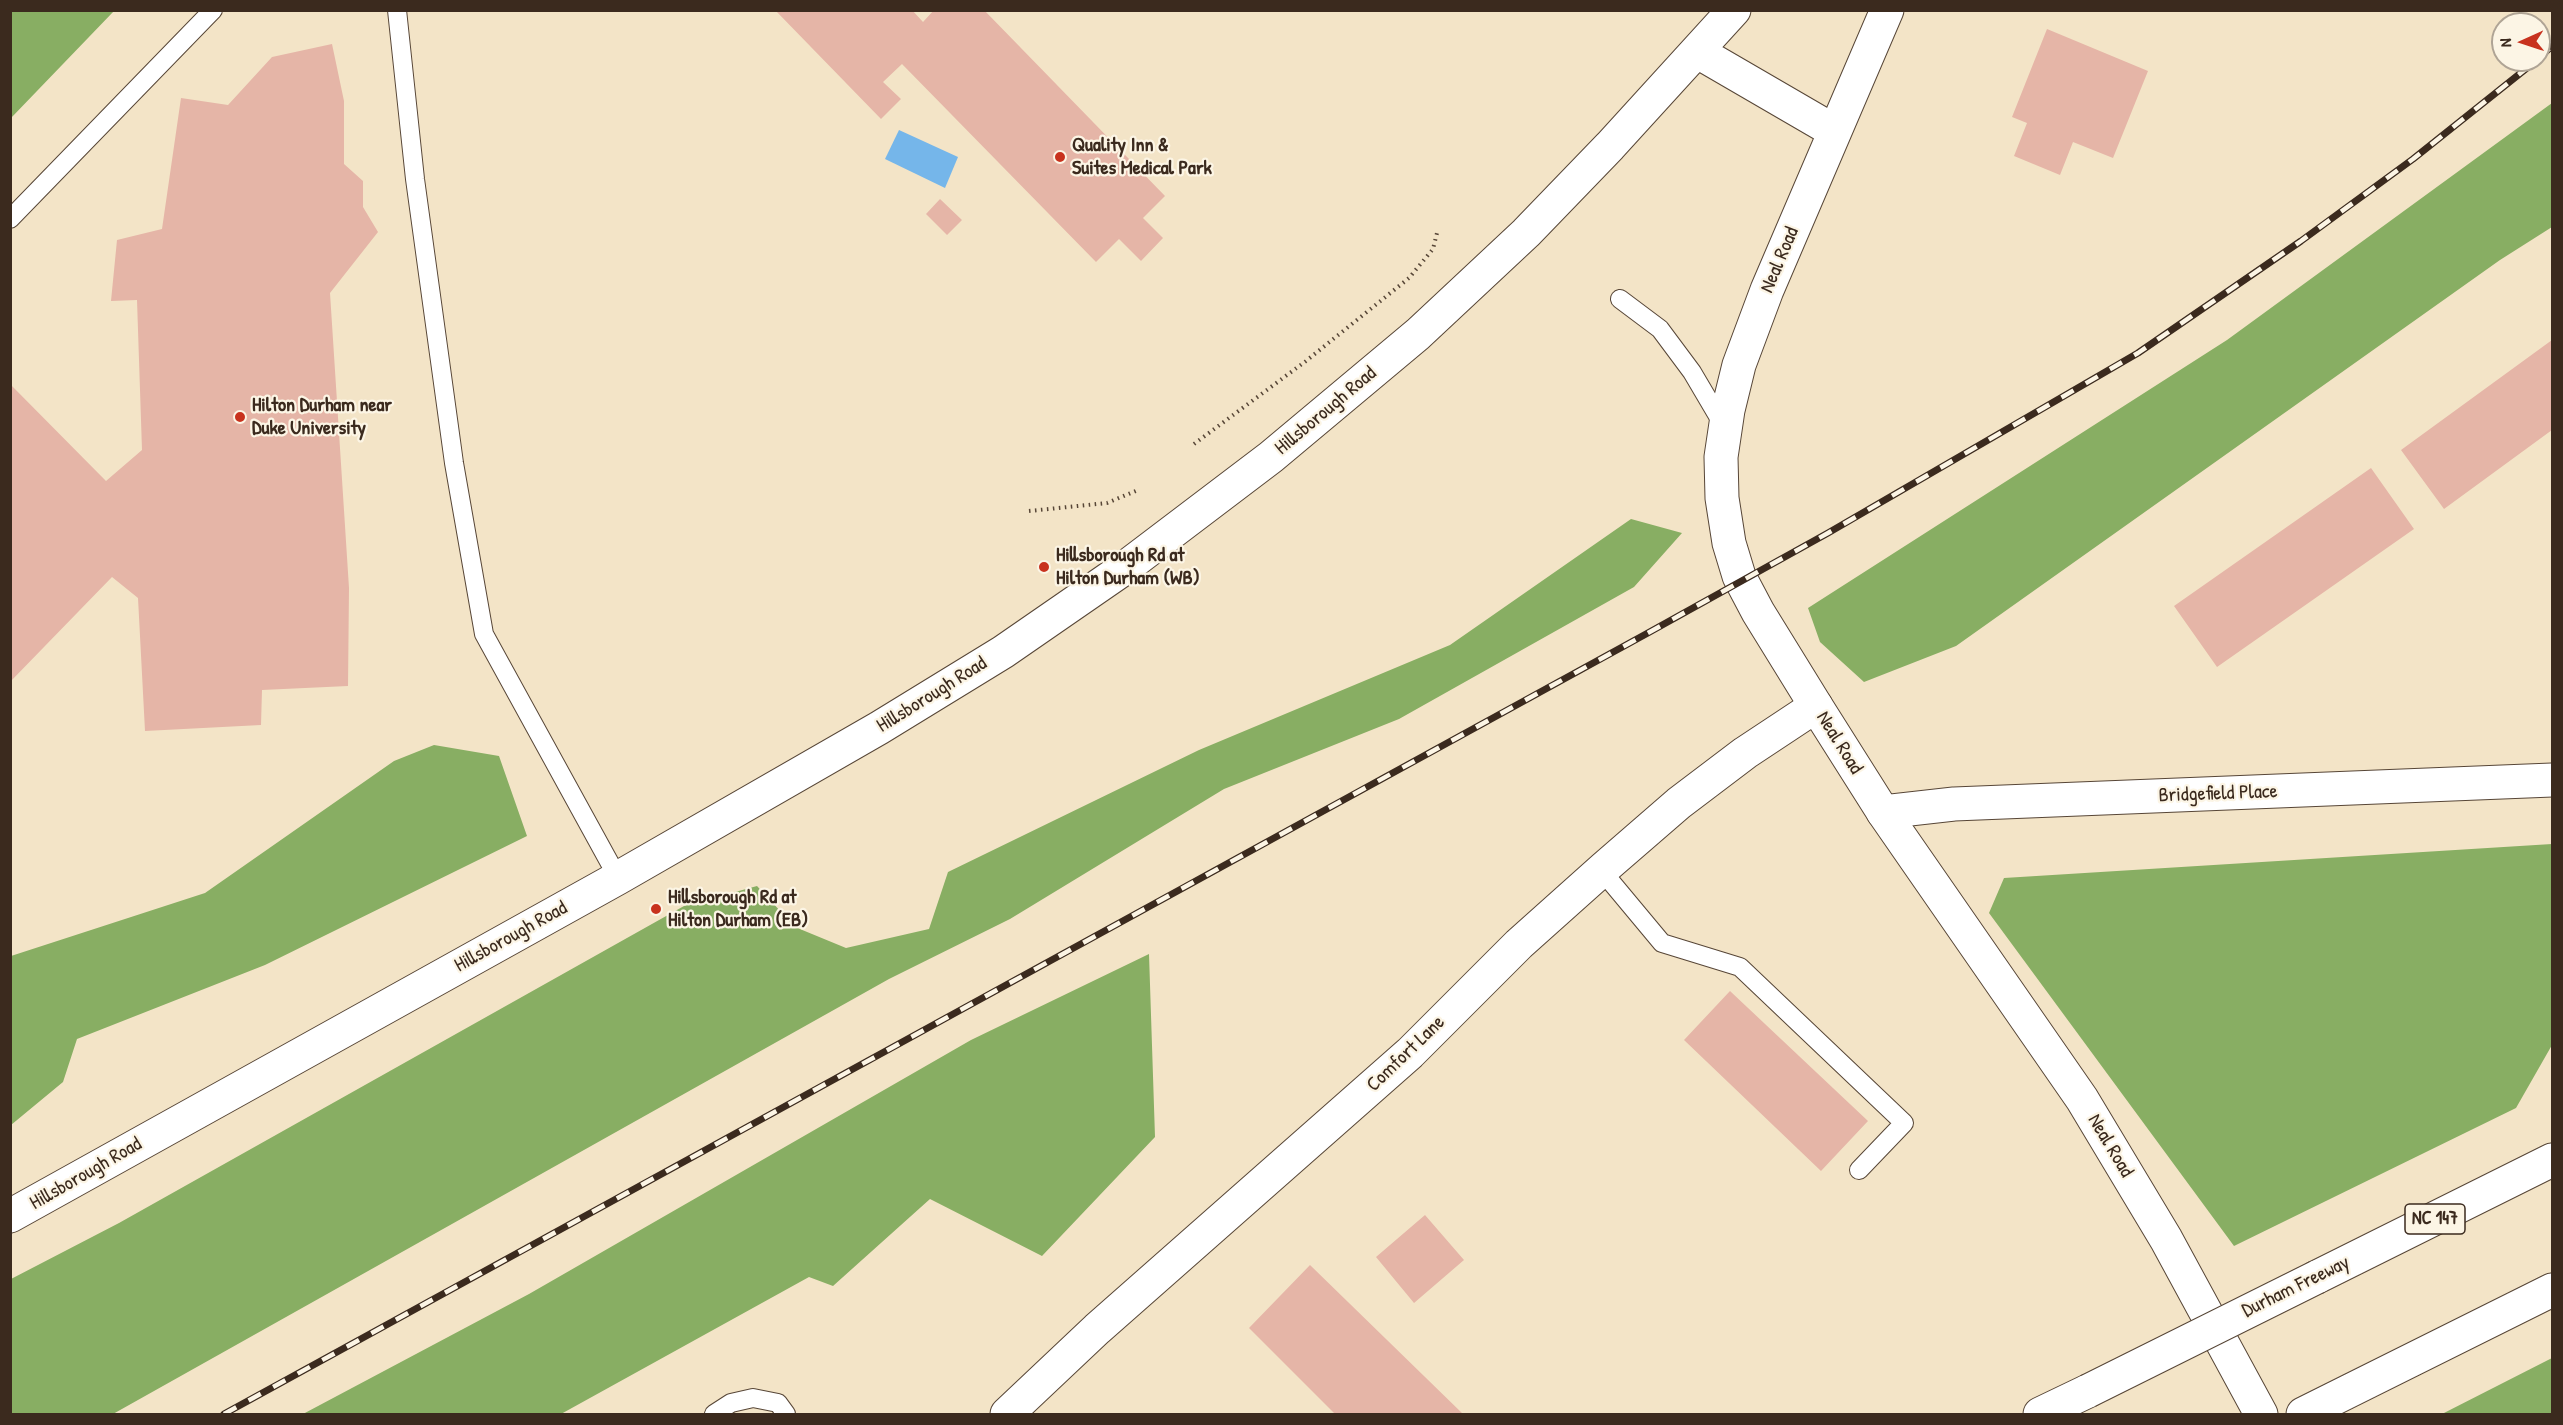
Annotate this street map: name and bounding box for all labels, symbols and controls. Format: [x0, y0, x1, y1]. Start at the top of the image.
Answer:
north arrow [2491, 12, 2551, 72]
text: N [2494, 38, 2516, 48]
place label: Quality Inn & Suites Medical Park [1072, 134, 1212, 181]
marker: Quality Inn & Suites Medical Park [1053, 150, 1067, 164]
street label: Neal Road [1755, 223, 1805, 297]
street label: Hillsborough Road [1270, 362, 1382, 460]
place label: Hilton Durham near Duke University [252, 394, 392, 441]
marker: Hilton Durham near Duke University [233, 410, 247, 424]
place label: Hillsborough Rd at Hilton Durham (WB) [1056, 544, 1200, 591]
marker: Hillsborough Rd at Hilton Durham (WB) [1037, 560, 1051, 574]
street label: Hillsborough Road [873, 652, 991, 738]
street label: Neal Road [1811, 707, 1867, 779]
street label: Bridgefield Place [2158, 780, 2278, 808]
place label: Hillsborough Rd at Hilton Durham (EB) [668, 886, 808, 933]
street label: Hillsborough Road [451, 896, 571, 978]
marker: Hillsborough Rd at Hilton Durham (EB) [649, 902, 663, 916]
street label: Comfort Lane [1362, 1011, 1450, 1097]
street label: Neal Road [2082, 1110, 2138, 1182]
street label: Hillsborough Road [26, 1132, 146, 1216]
road number: NC 147 [2405, 1204, 2465, 1234]
street label: Durham Freeway [2238, 1251, 2354, 1323]

